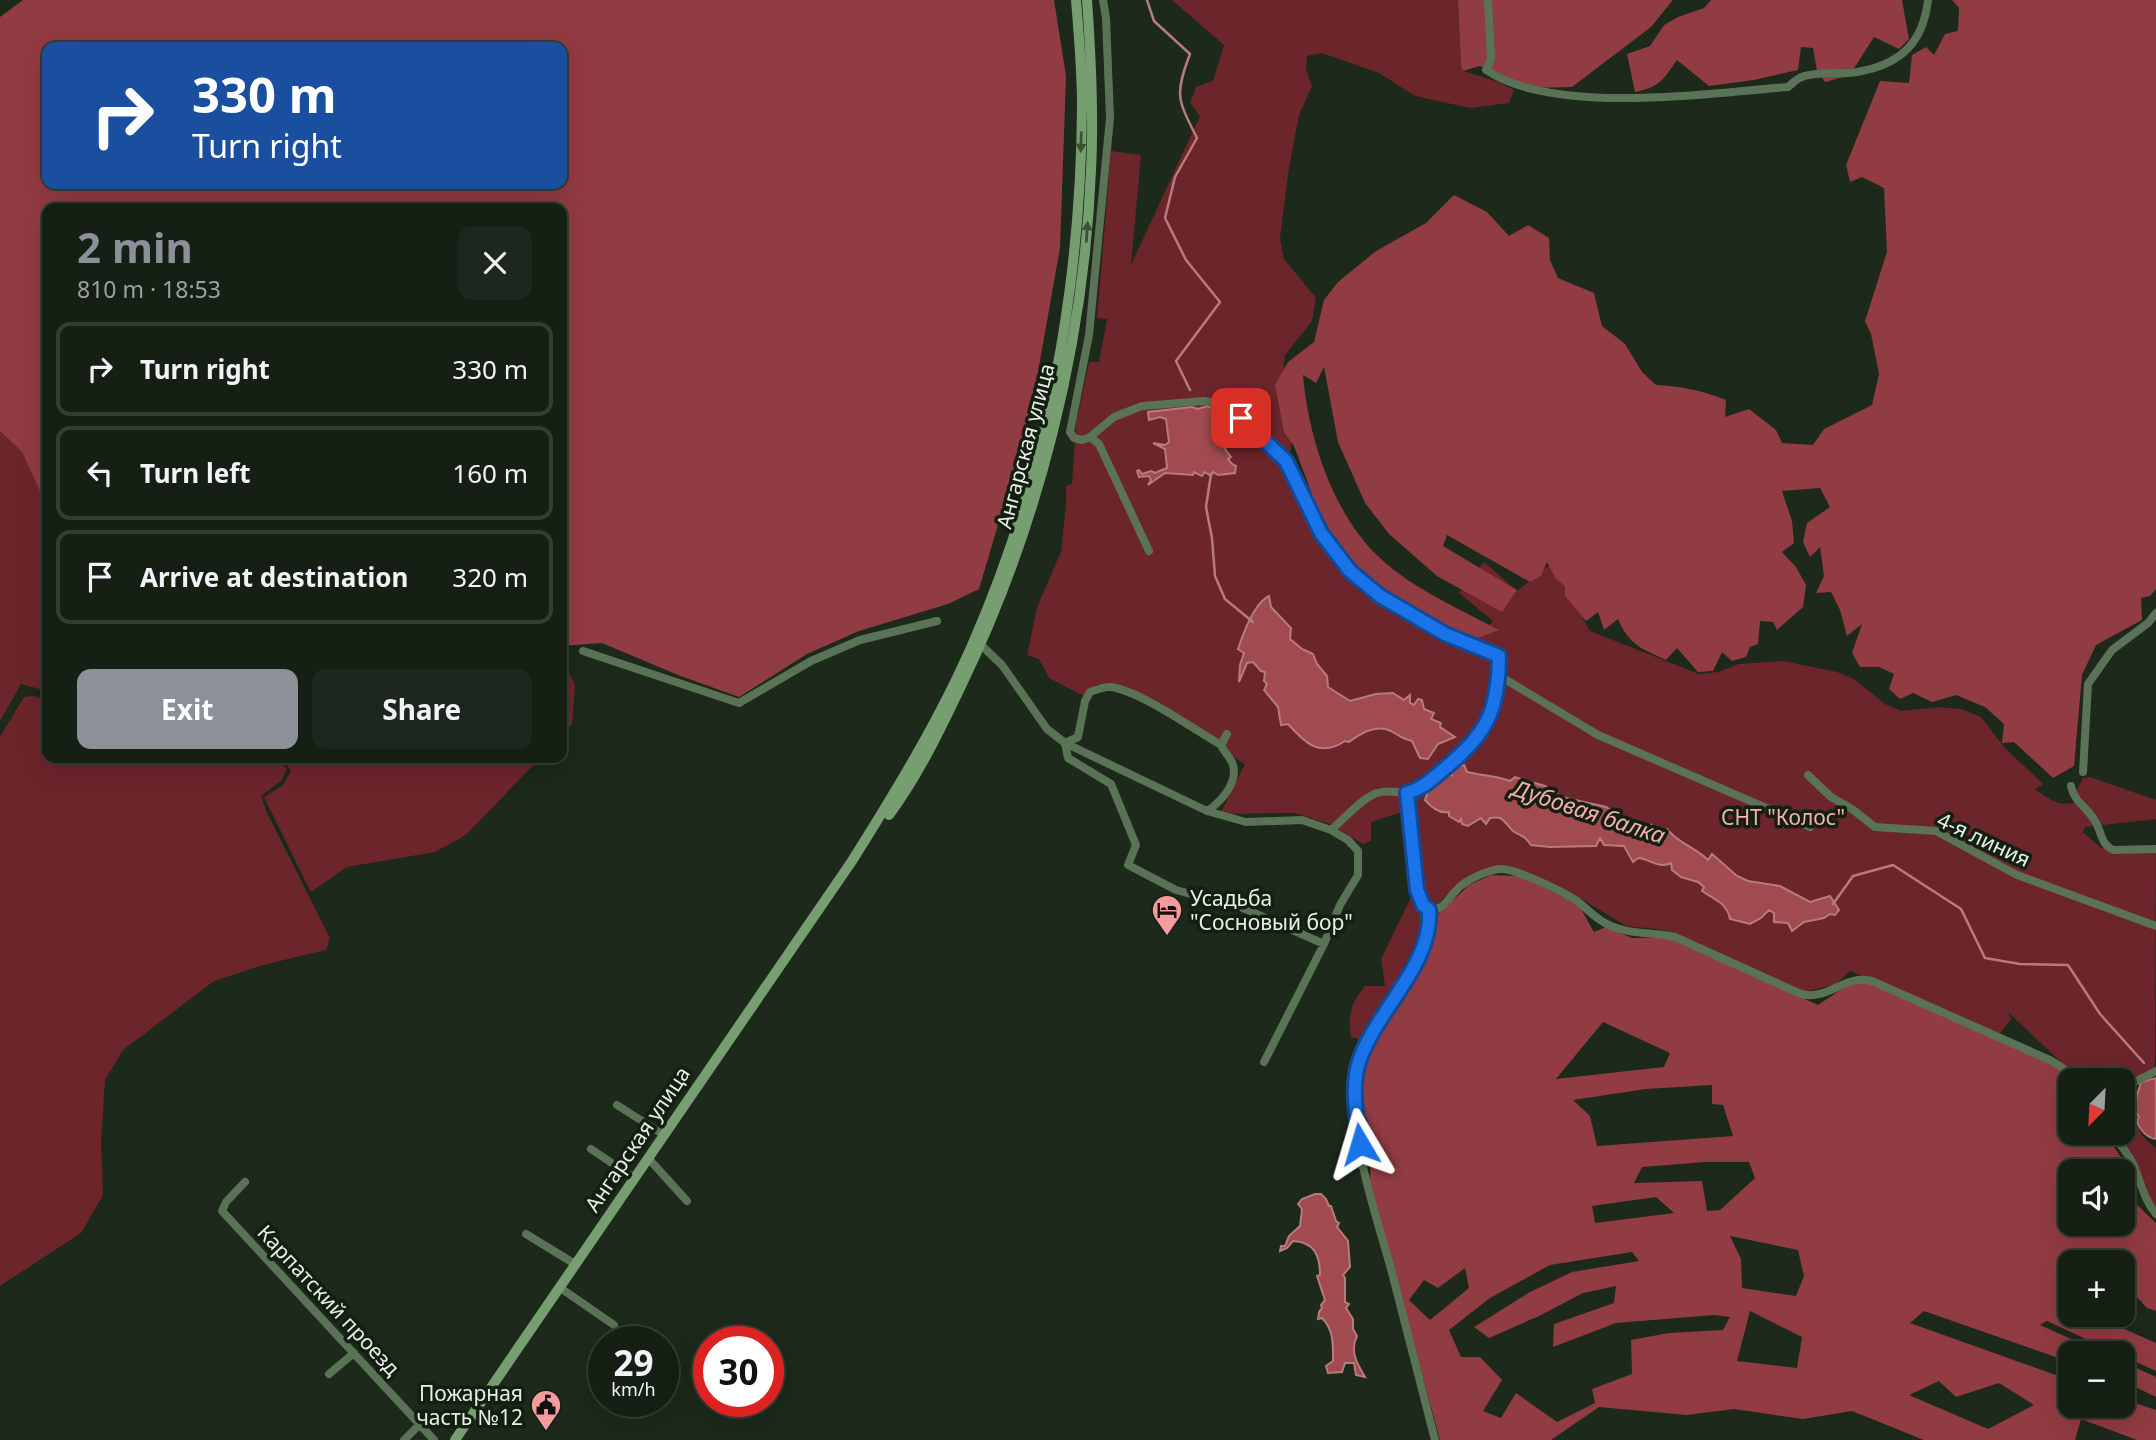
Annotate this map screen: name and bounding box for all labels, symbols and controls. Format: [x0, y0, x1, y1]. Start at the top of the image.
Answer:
text: 330 m [192, 61, 337, 127]
icon: right [77, 70, 168, 161]
text: Turn right [192, 124, 342, 167]
one-way arrow [1076, 131, 1087, 153]
text: 2 min [77, 218, 193, 275]
one-way arrow [1082, 221, 1093, 243]
button: close [458, 226, 532, 300]
text: 810 m · 18:53 [77, 273, 221, 305]
icon: right [81, 350, 119, 388]
text: Turn right [140, 351, 270, 387]
text: 330 m [452, 351, 528, 387]
street label: Ангарская улица [990, 360, 1060, 532]
pin [1211, 388, 1271, 448]
icon: arrive [1222, 399, 1260, 437]
icon: left [81, 454, 119, 492]
text: Turn left [140, 455, 251, 491]
text: 160 m [452, 455, 528, 491]
icon: arrive [81, 558, 119, 596]
text: Arrive at destination [140, 559, 409, 595]
text: 320 m [452, 559, 528, 595]
button: Exit [77, 669, 298, 749]
button: Share [312, 669, 532, 749]
water label: Дубовая балка [1507, 771, 1670, 851]
park label: СНТ "Колос" [1721, 803, 1845, 831]
street label: 4-я линия [1933, 805, 2035, 873]
place label: Усадьба "Сосновый бор" [1190, 884, 1353, 936]
hotel icon: Усадьба "Сосновый бор" [1150, 893, 1184, 937]
street label: Ангарская улица [578, 1061, 696, 1217]
north arrow [2058, 1068, 2135, 1144]
map controls [2058, 1068, 2135, 1418]
position arrow [1323, 1107, 1397, 1181]
button: sound [2058, 1159, 2135, 1236]
street label: Карпатский проезд [252, 1219, 406, 1382]
button: + [2058, 1250, 2135, 1327]
speed limit sign: 30 [693, 1326, 784, 1417]
text: 29 [613, 1339, 654, 1386]
button: − [2058, 1341, 2135, 1418]
text: km/h [611, 1377, 656, 1401]
place label: Пожарная часть №12 [416, 1379, 523, 1431]
public building icon: Пожарная часть №12 [529, 1388, 563, 1432]

